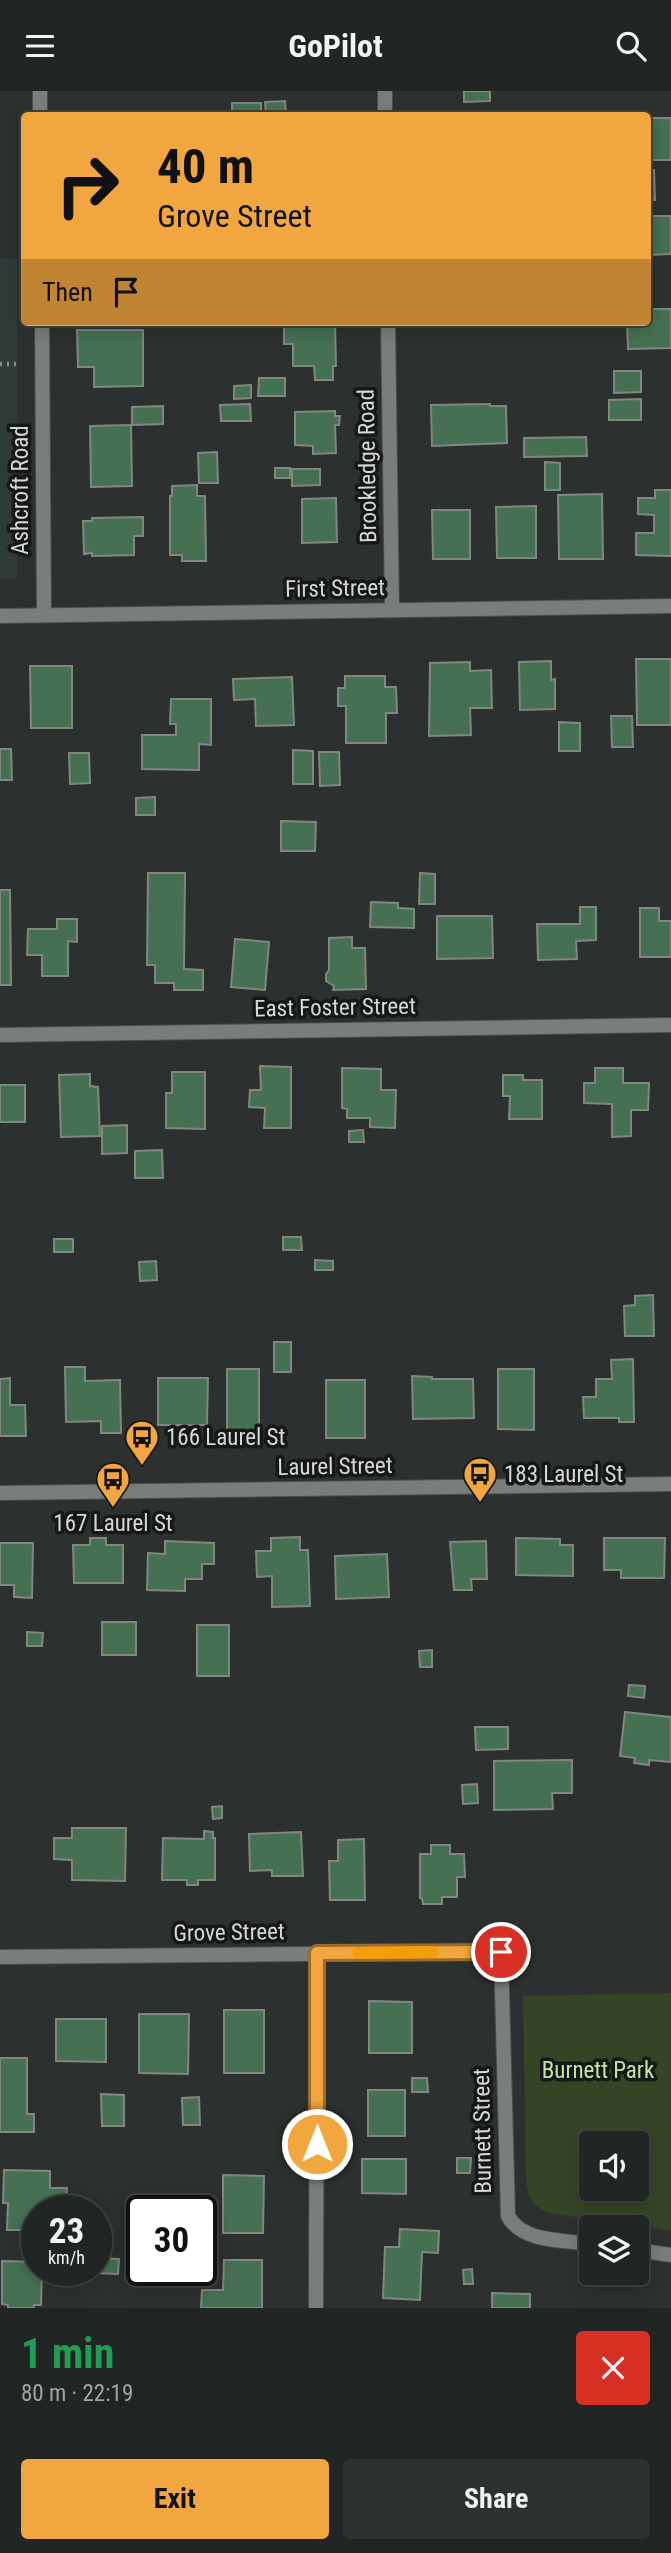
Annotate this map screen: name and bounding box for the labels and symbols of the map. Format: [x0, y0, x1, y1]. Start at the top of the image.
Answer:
street label: Brookledge Road [353, 389, 382, 543]
street label: Ashcroft Road [7, 425, 34, 555]
street label: First Street [285, 574, 385, 603]
street label: East Foster Street [254, 993, 416, 1022]
bus stop icon: 166 Laurel St [123, 1418, 161, 1467]
place label: 166 Laurel St [166, 1424, 285, 1451]
street label: Laurel Street [277, 1452, 393, 1481]
bus stop icon: 183 Laurel St [461, 1455, 499, 1504]
bus stop icon: 167 Laurel St [94, 1460, 132, 1509]
place label: 183 Laurel St [504, 1461, 623, 1488]
place label: 167 Laurel St [53, 1510, 173, 1537]
street label: Grove Street [173, 1918, 285, 1947]
pin [471, 1922, 531, 1982]
park label: Burnett Park [542, 2057, 655, 2084]
street label: Burnett Street [468, 2068, 497, 2194]
position arrow [280, 2107, 354, 2181]
speed limit sign: 30 [126, 2195, 217, 2286]

